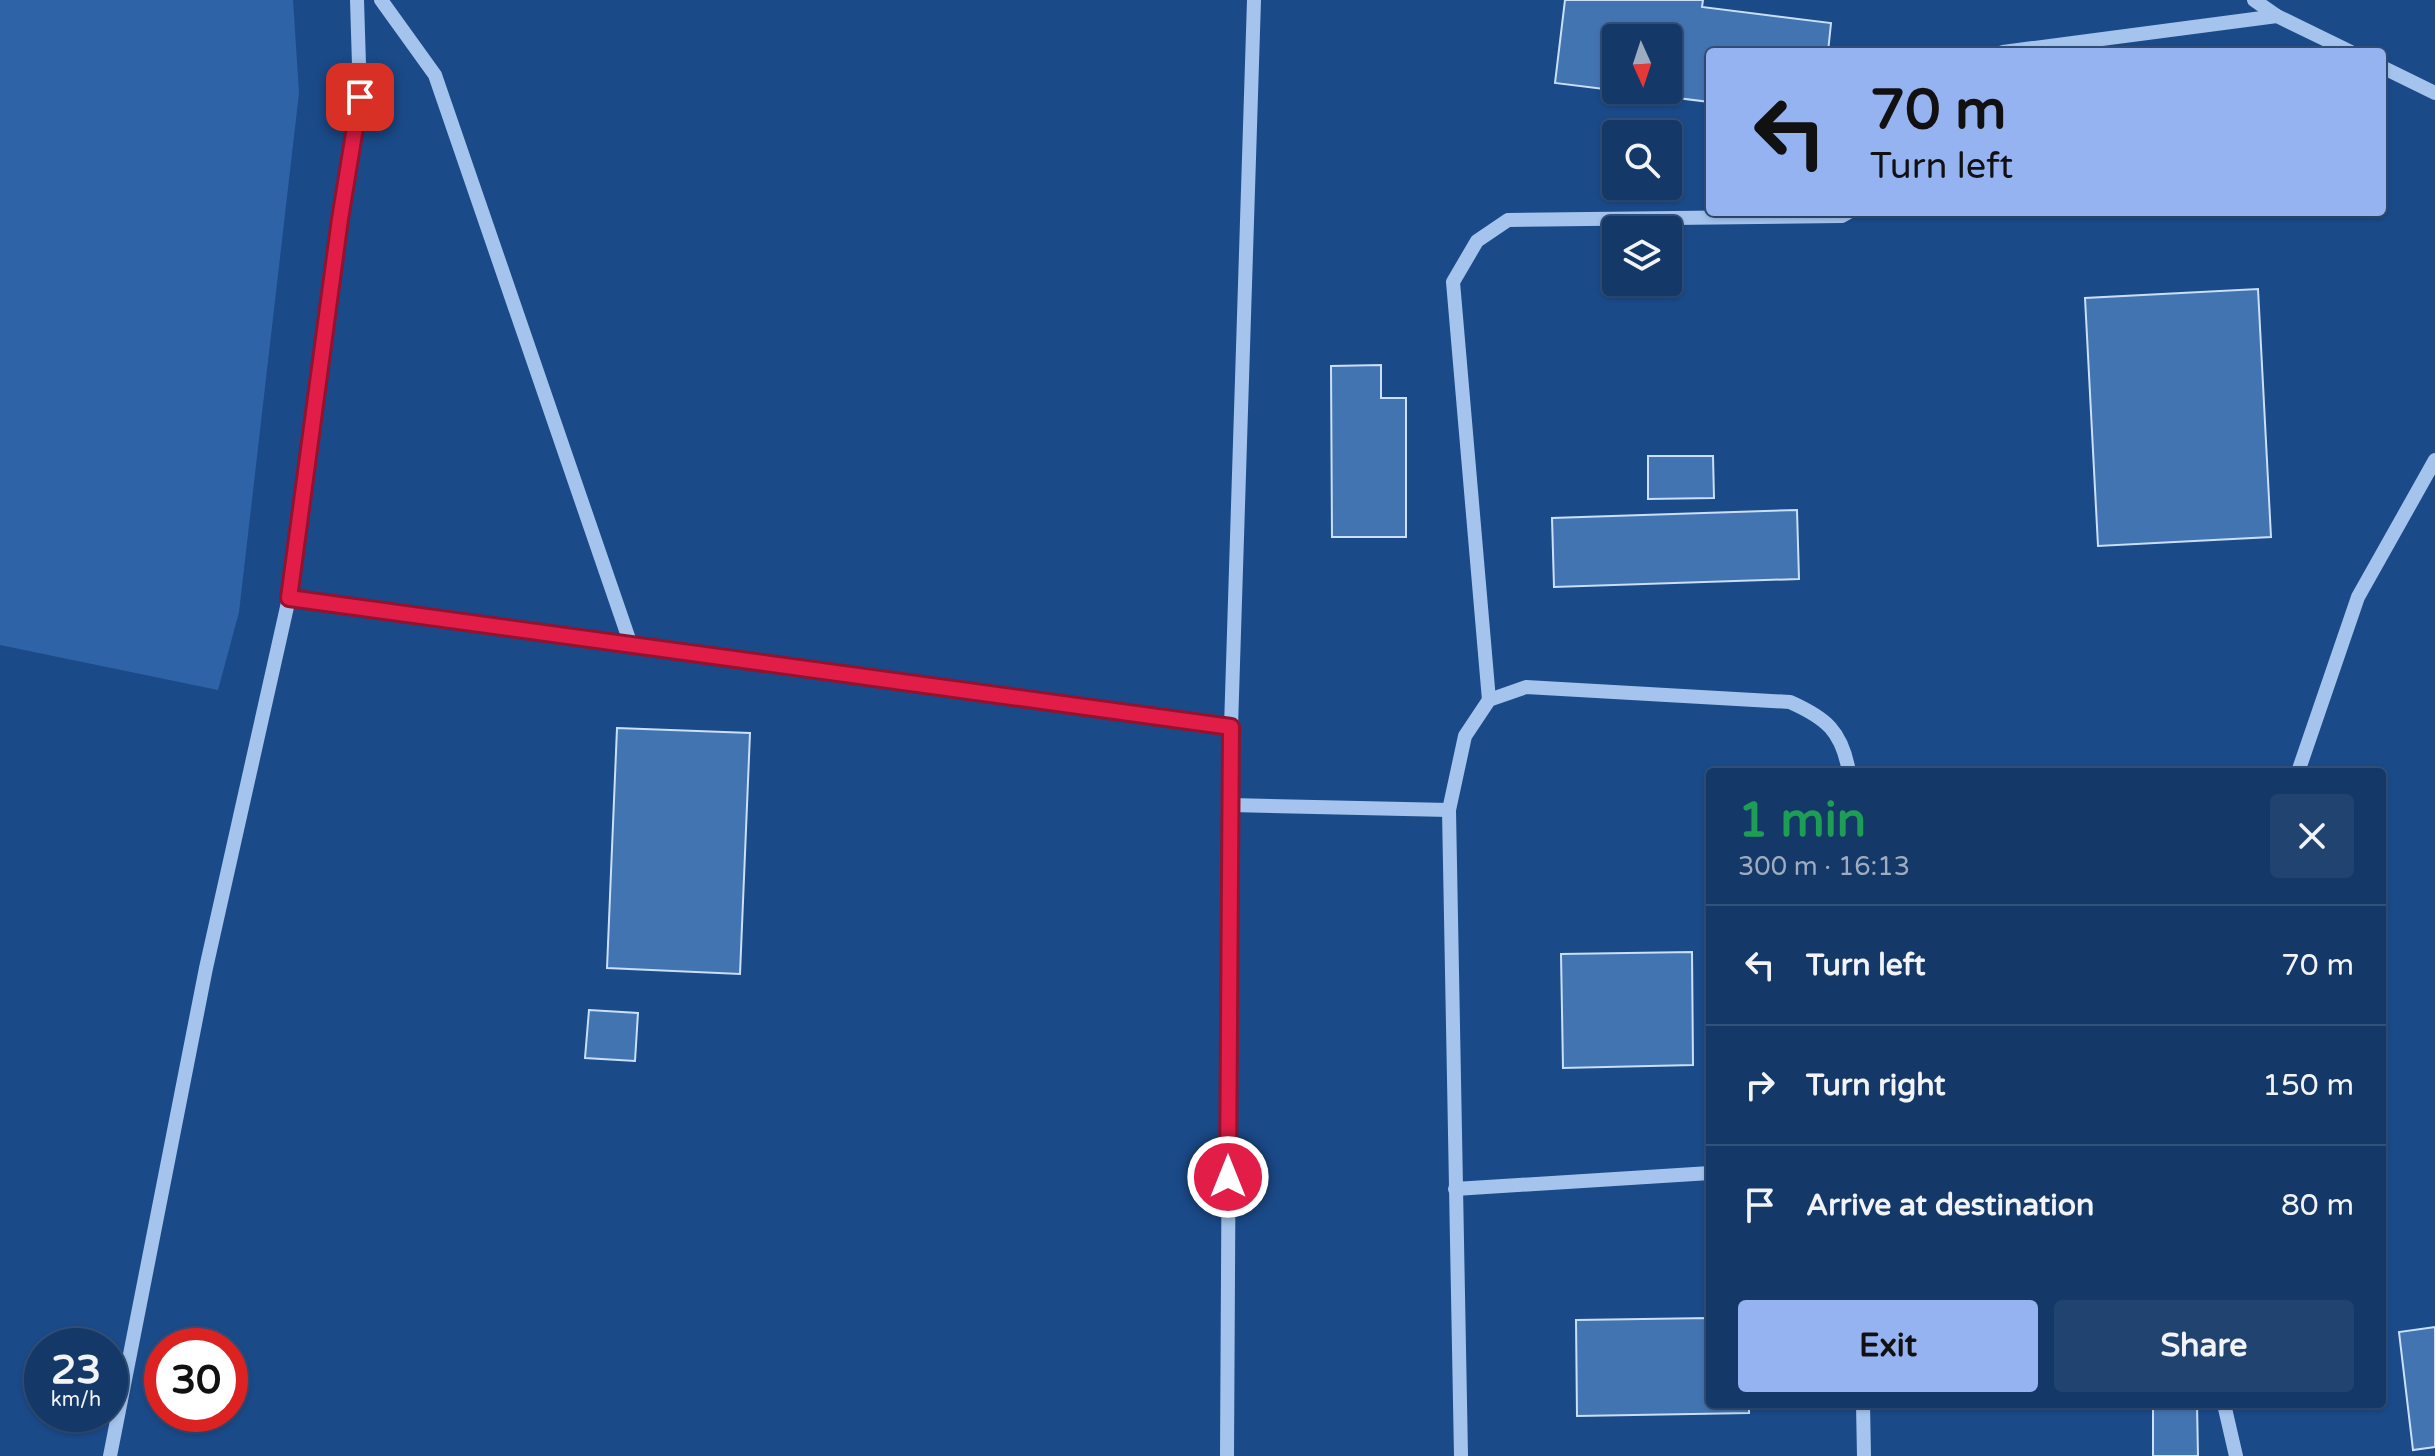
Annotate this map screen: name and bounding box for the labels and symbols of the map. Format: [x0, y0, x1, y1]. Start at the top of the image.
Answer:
north arrow [1602, 24, 1682, 104]
pin [326, 63, 394, 131]
position arrow [1186, 1135, 1270, 1219]
speed limit sign: 30 [144, 1328, 248, 1432]

